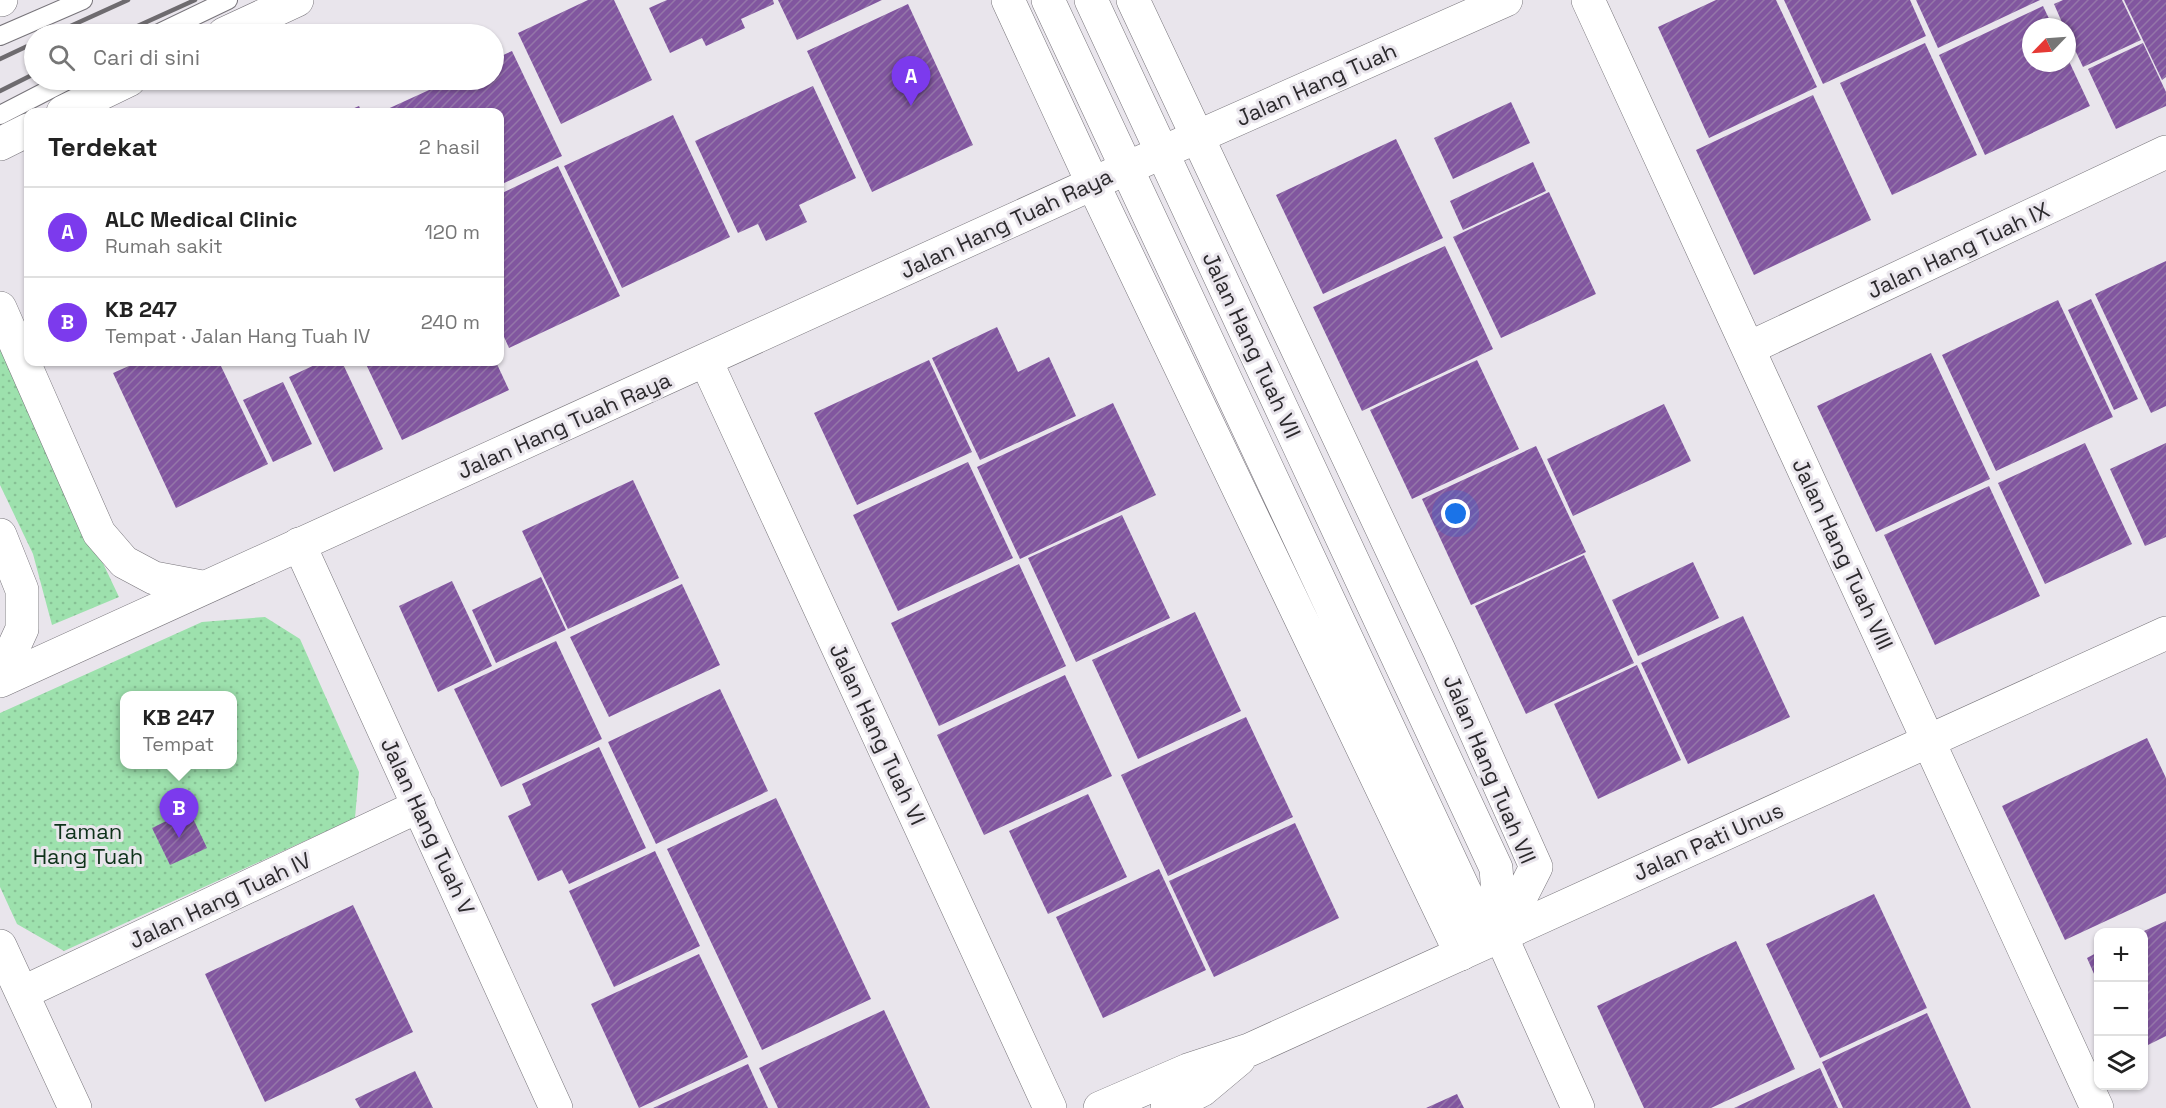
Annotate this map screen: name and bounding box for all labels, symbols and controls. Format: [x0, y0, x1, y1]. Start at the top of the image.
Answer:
north arrow [2022, 18, 2076, 72]
search box [24, 24, 504, 90]
street label: Jalan Hang Tuah [1231, 36, 1401, 132]
icon: search [45, 41, 78, 74]
text: Cari di sini [93, 43, 200, 71]
pin: A [892, 57, 930, 106]
text: Terdekat [48, 130, 158, 164]
text: 2 hasil [419, 134, 480, 160]
street label: Jalan Hang Tuah Raya [895, 161, 1117, 284]
street label: Jalan Hang Tuah IX [1862, 195, 2054, 305]
text: ALC Medical Clinic [105, 205, 297, 233]
text: A [61, 219, 74, 245]
text: 120 m [424, 219, 480, 245]
text: Rumah sakit [105, 233, 223, 259]
street label: Jalan Hang Tuah VII [1196, 247, 1308, 443]
text: KB 247 [105, 295, 177, 323]
text: B [61, 309, 74, 335]
text: 240 m [421, 309, 480, 335]
text: Tempat · Jalan Hang Tuah IV [105, 323, 370, 349]
street label: Jalan Hang Tuah Raya [453, 365, 676, 485]
street label: Jalan Hang Tuah VIII [1786, 454, 1900, 654]
your location [1441, 499, 1470, 528]
street label: Jalan Hang Tuah VI [824, 639, 932, 829]
street label: Jalan Hang Tuah VII [1438, 670, 1542, 868]
popup [120, 691, 237, 769]
text: KB 247 [143, 703, 214, 731]
text: Tempat [143, 731, 214, 757]
street label: Jalan Hang Tuah V [375, 733, 481, 919]
pin: B [160, 788, 198, 838]
street label: Jalan Pati Unus [1629, 795, 1787, 887]
park label: Taman Hang Tuah [33, 817, 143, 870]
street label: Jalan Hang Tuah IV [125, 845, 316, 954]
map controls [2094, 928, 2148, 1090]
button: + [2094, 928, 2148, 982]
button: − [2094, 982, 2148, 1036]
button: layers [2094, 1036, 2148, 1090]

